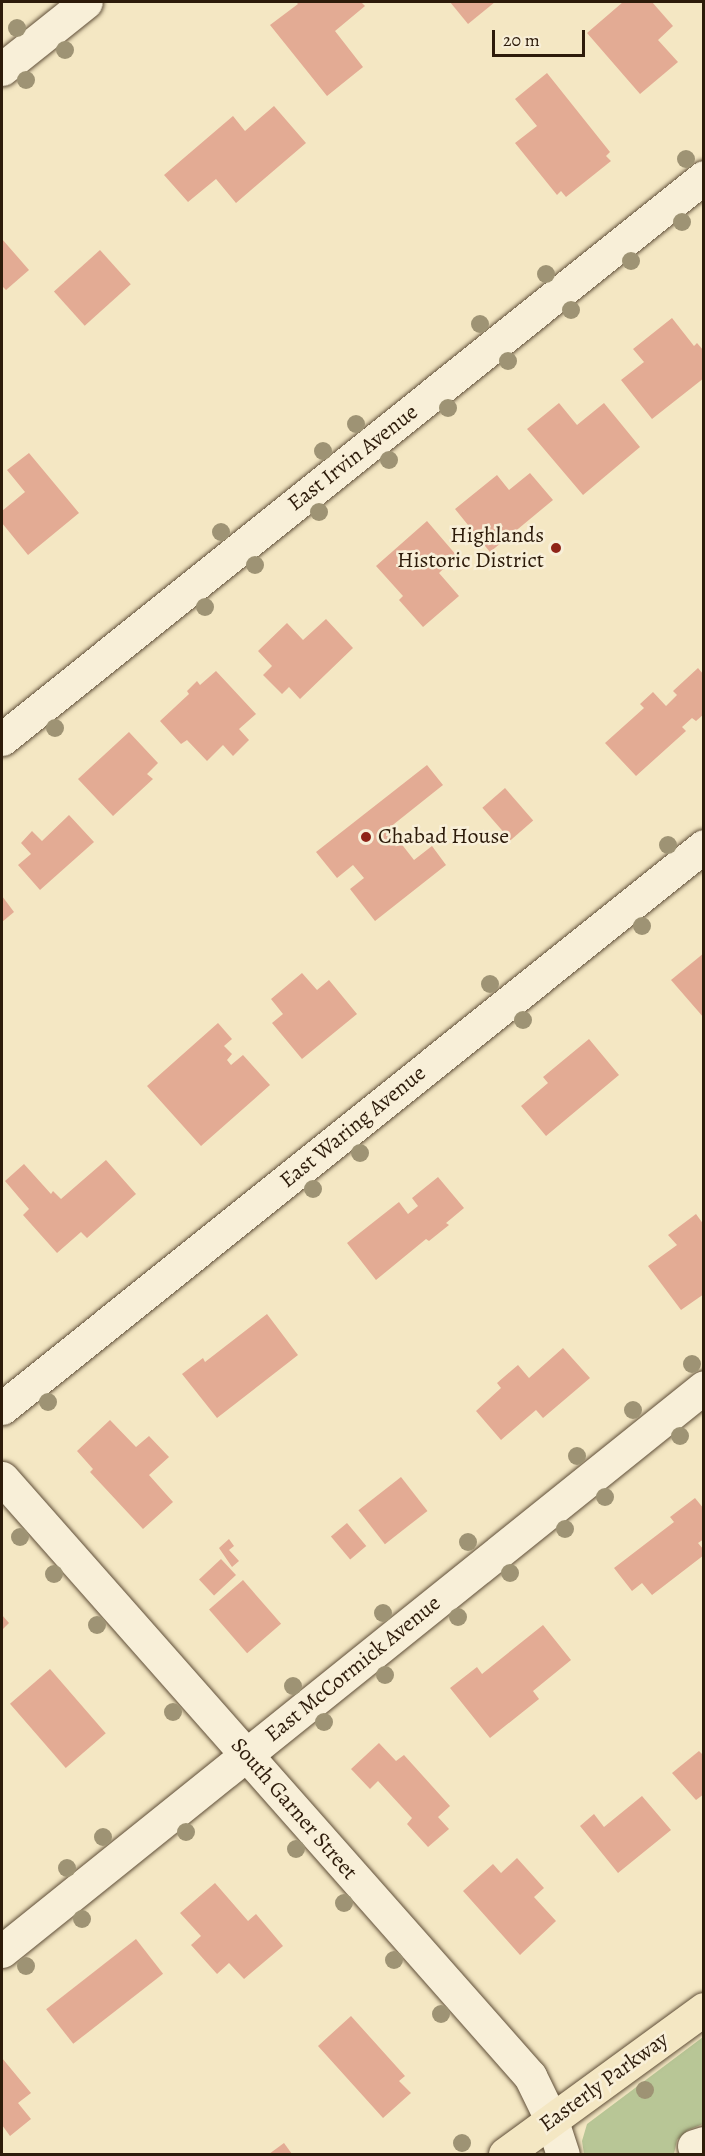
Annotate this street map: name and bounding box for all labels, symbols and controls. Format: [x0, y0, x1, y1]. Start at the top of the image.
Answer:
scale bar [495, 18, 588, 56]
text: 20 m [503, 28, 540, 52]
street label: East Irvin Avenue [283, 399, 423, 517]
place label: Highlands Historic District [397, 522, 544, 574]
marker: Highlands Historic District [549, 541, 563, 555]
place label: Chabad House [378, 824, 509, 850]
marker: Chabad House [359, 830, 373, 844]
street label: East Waring Avenue [275, 1060, 431, 1194]
street label: East McCormick Avenue [260, 1590, 446, 1748]
street label: South Garner Street [225, 1733, 363, 1885]
street label: Easterly Parkway [534, 2026, 674, 2138]

